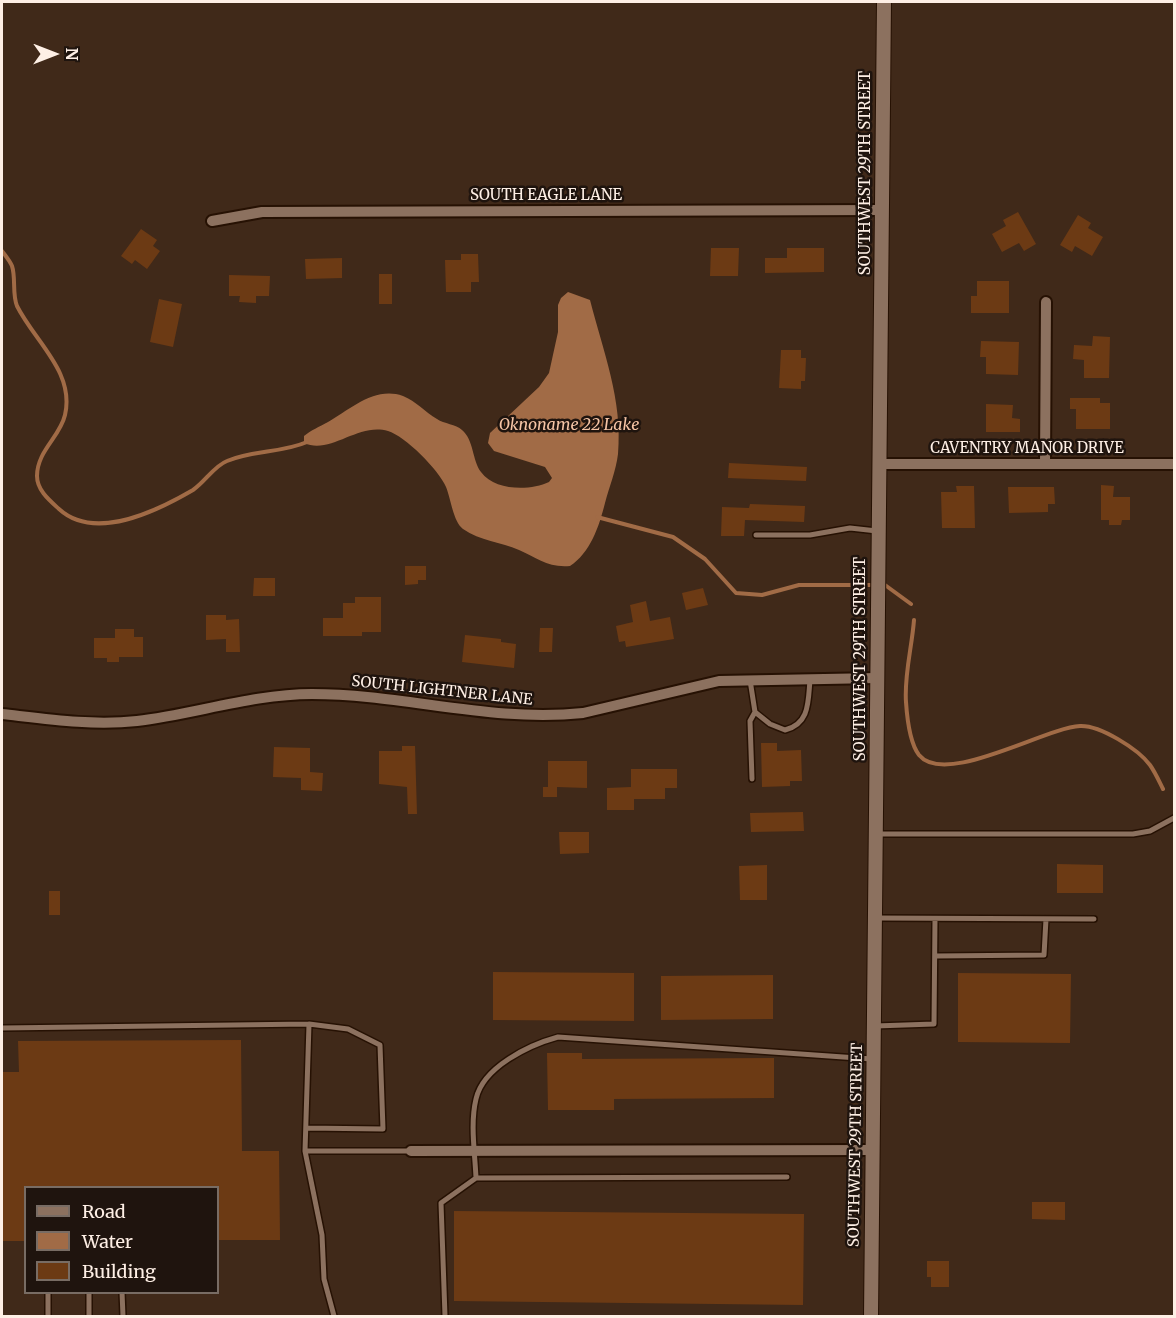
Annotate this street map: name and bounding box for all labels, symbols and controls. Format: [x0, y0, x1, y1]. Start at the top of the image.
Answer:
north arrow [24, 24, 84, 84]
text: N [62, 48, 82, 60]
street label: SOUTHWEST 29TH STREET [857, 71, 875, 275]
street label: SOUTH EAGLE LANE [470, 187, 622, 205]
water label: Oknoname 22 Lake [499, 415, 639, 435]
street label: CAVENTRY MANOR DRIVE [930, 440, 1124, 458]
street label: SOUTHWEST 29TH STREET [852, 557, 870, 761]
street label: SOUTH LIGHTNER LANE [351, 673, 533, 709]
street label: SOUTHWEST 29TH STREET [845, 1043, 867, 1247]
legend [24, 1186, 219, 1294]
text: Road [82, 1200, 126, 1223]
text: Water [82, 1230, 133, 1253]
text: Building [82, 1260, 156, 1283]

